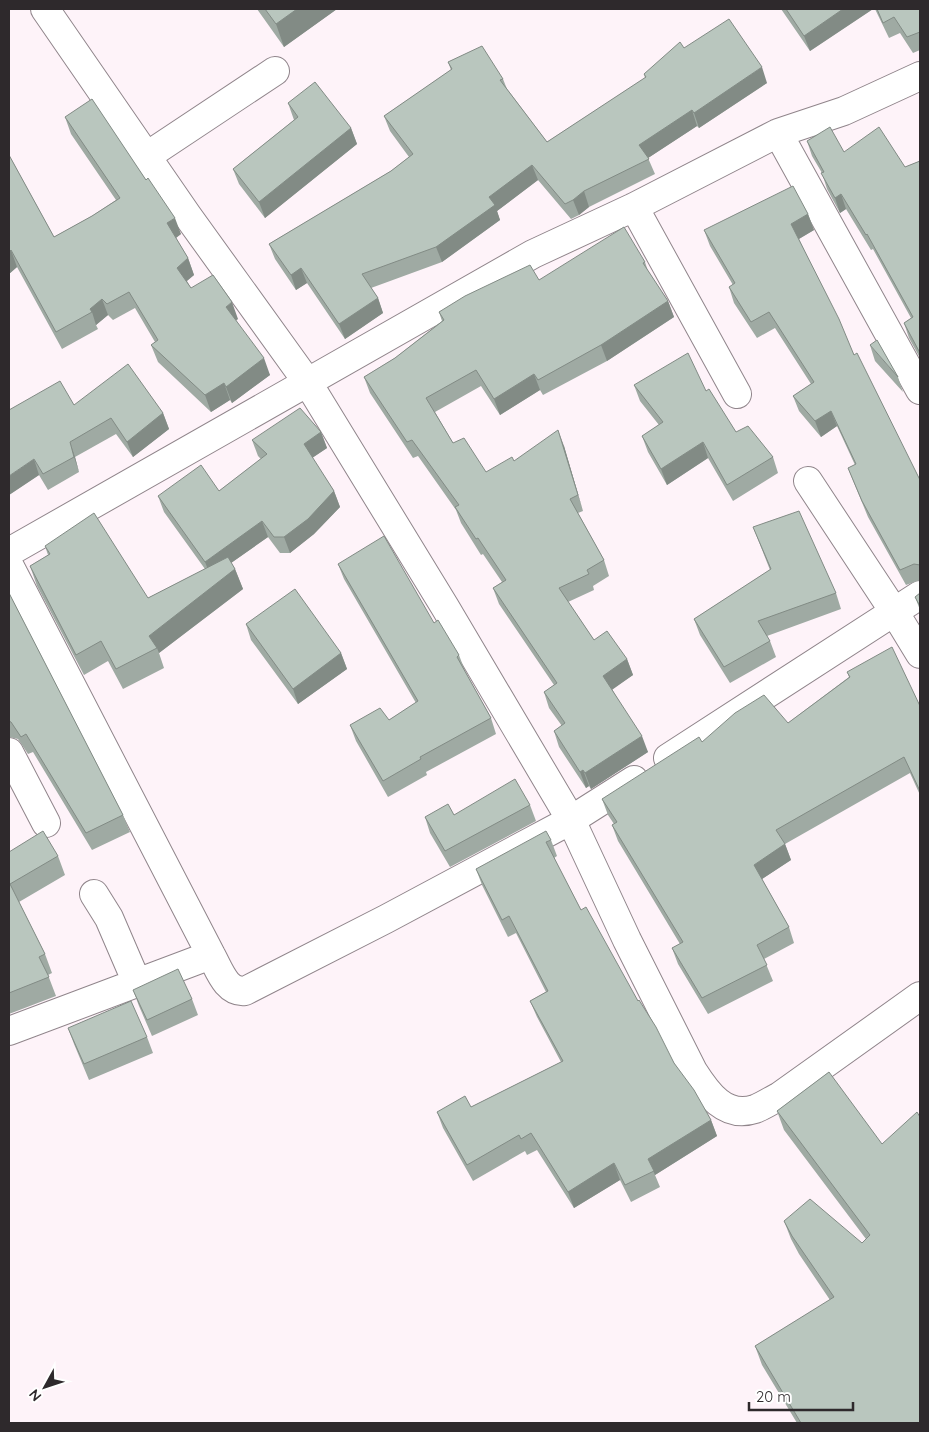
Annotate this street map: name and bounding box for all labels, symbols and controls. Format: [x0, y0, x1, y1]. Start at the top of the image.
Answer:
north arrow [20, 1362, 70, 1412]
scale bar [749, 1380, 853, 1412]
text: N [25, 1386, 45, 1405]
text: 20 m [756, 1387, 791, 1406]

